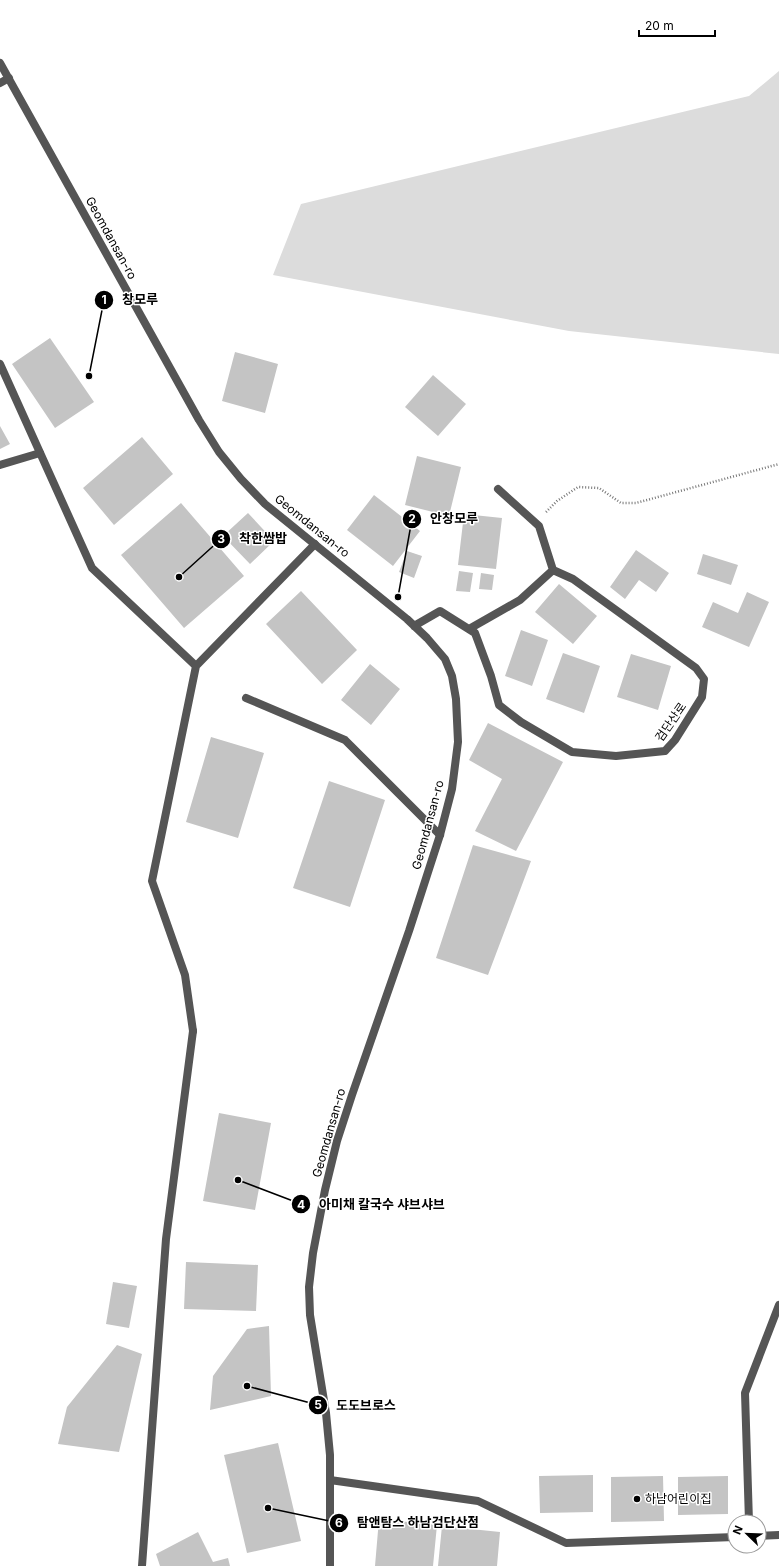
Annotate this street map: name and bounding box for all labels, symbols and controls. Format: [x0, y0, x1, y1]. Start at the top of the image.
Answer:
scale bar [639, 12, 715, 38]
text: 20 m [645, 18, 674, 33]
street label: Geomdansan-ro [83, 194, 140, 282]
callout: 창모루 [94, 287, 166, 312]
text: 창모루 [122, 291, 158, 307]
text: 1 [101, 292, 107, 307]
street label: Geomdansan-ro [272, 491, 353, 560]
callout: 안창모루 [402, 506, 485, 531]
text: 안창모루 [430, 510, 478, 526]
text: 2 [408, 511, 416, 526]
callout: 착한쌈밥 [211, 526, 295, 551]
text: 착한쌈밥 [239, 530, 287, 546]
text: 3 [217, 531, 225, 546]
street label: 검단산로 [652, 699, 689, 744]
street label: Geomdansan-ro [408, 778, 447, 871]
street label: Geomdansan-ro [309, 1087, 348, 1179]
callout: 아미채 칼국수 샤브샤브 [291, 1192, 452, 1217]
text: 아미채 칼국수 샤브샤브 [319, 1196, 445, 1212]
text: 4 [297, 1197, 305, 1212]
callout: 도도브로스 [308, 1392, 404, 1417]
text: 5 [314, 1397, 322, 1412]
text: 도도브로스 [336, 1397, 396, 1413]
place label: 하남어린이집 [645, 1491, 711, 1506]
marker: 하남어린이집 [632, 1494, 642, 1504]
callout: 탐앤탐스 하남검단산점 [329, 1510, 487, 1535]
text: 탐앤탐스 하남검단산점 [357, 1514, 479, 1530]
north arrow [727, 1514, 767, 1554]
text: 6 [335, 1515, 343, 1530]
text: N [730, 1523, 746, 1537]

